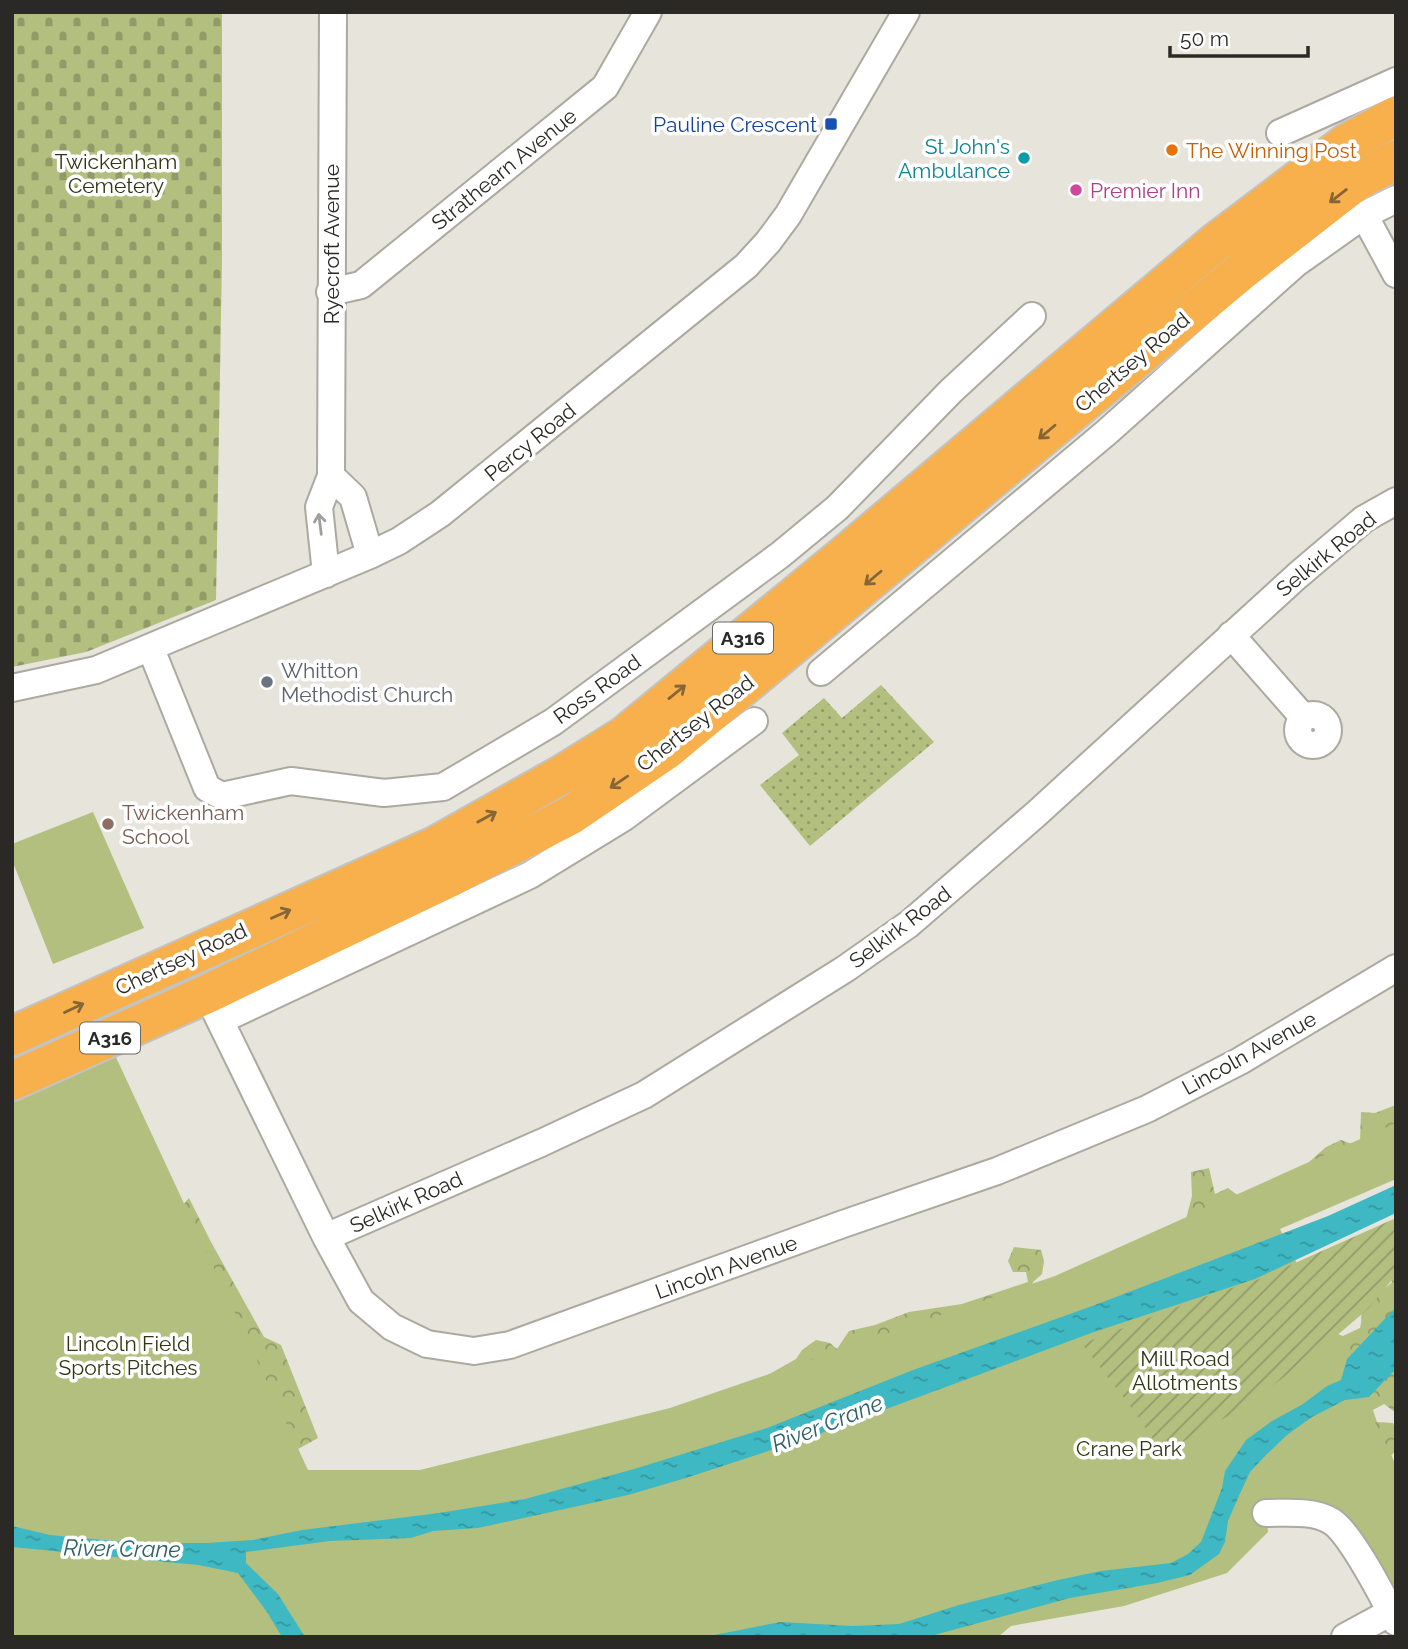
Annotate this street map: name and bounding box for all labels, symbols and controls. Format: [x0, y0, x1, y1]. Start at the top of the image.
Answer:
scale bar [1170, 14, 1308, 58]
text: 50 m [1180, 26, 1229, 51]
street label: Strathearn Avenue [426, 103, 582, 235]
place label: Pauline Crescent [653, 112, 817, 137]
marker: Pauline Crescent [823, 116, 839, 132]
place label: St John's Ambulance [898, 134, 1010, 183]
place label: The Winning Post [1186, 138, 1357, 163]
marker: The Winning Post [1164, 142, 1180, 158]
park label: Twickenham Cemetery [55, 149, 177, 198]
marker: St John's Ambulance [1016, 150, 1032, 166]
street label: Ryecroft Avenue [319, 164, 344, 324]
place label: Premier Inn [1090, 178, 1201, 203]
marker: Premier Inn [1068, 182, 1084, 198]
one-way arrow [1330, 188, 1348, 203]
street label: Chertsey Road [1070, 307, 1194, 417]
street label: Percy Road [479, 398, 581, 486]
one-way arrow [1039, 424, 1057, 440]
street label: Selkirk Road [1271, 506, 1381, 602]
one-way arrow [314, 513, 327, 536]
one-way arrow [864, 570, 882, 585]
road number: A316 [713, 622, 773, 653]
street label: Ross Road [548, 649, 646, 729]
place label: Whitton Methodist Church [281, 658, 453, 707]
street label: Chertsey Road [631, 669, 759, 777]
marker: Whitton Methodist Church [259, 674, 275, 690]
one-way arrow [667, 684, 685, 700]
one-way arrow [610, 775, 630, 789]
place label: Twickenham School [122, 800, 244, 849]
one-way arrow [476, 810, 497, 823]
marker: Twickenham School [100, 816, 116, 832]
street label: Selkirk Road [844, 881, 956, 973]
one-way arrow [270, 907, 292, 920]
street label: Chertsey Road [111, 918, 251, 1000]
one-way arrow [63, 1001, 84, 1014]
street label: Lincoln Avenue [1178, 1006, 1320, 1100]
road number: A316 [80, 1022, 140, 1054]
street label: Selkirk Road [346, 1166, 466, 1238]
street label: Lincoln Avenue [652, 1230, 800, 1304]
park label: Lincoln Field Sports Pitches [59, 1331, 197, 1380]
park label: Mill Road Allotments [1132, 1346, 1238, 1395]
water label: River Crane [768, 1388, 886, 1458]
park label: Crane Park [1076, 1436, 1182, 1461]
water label: River Crane [63, 1533, 181, 1563]

